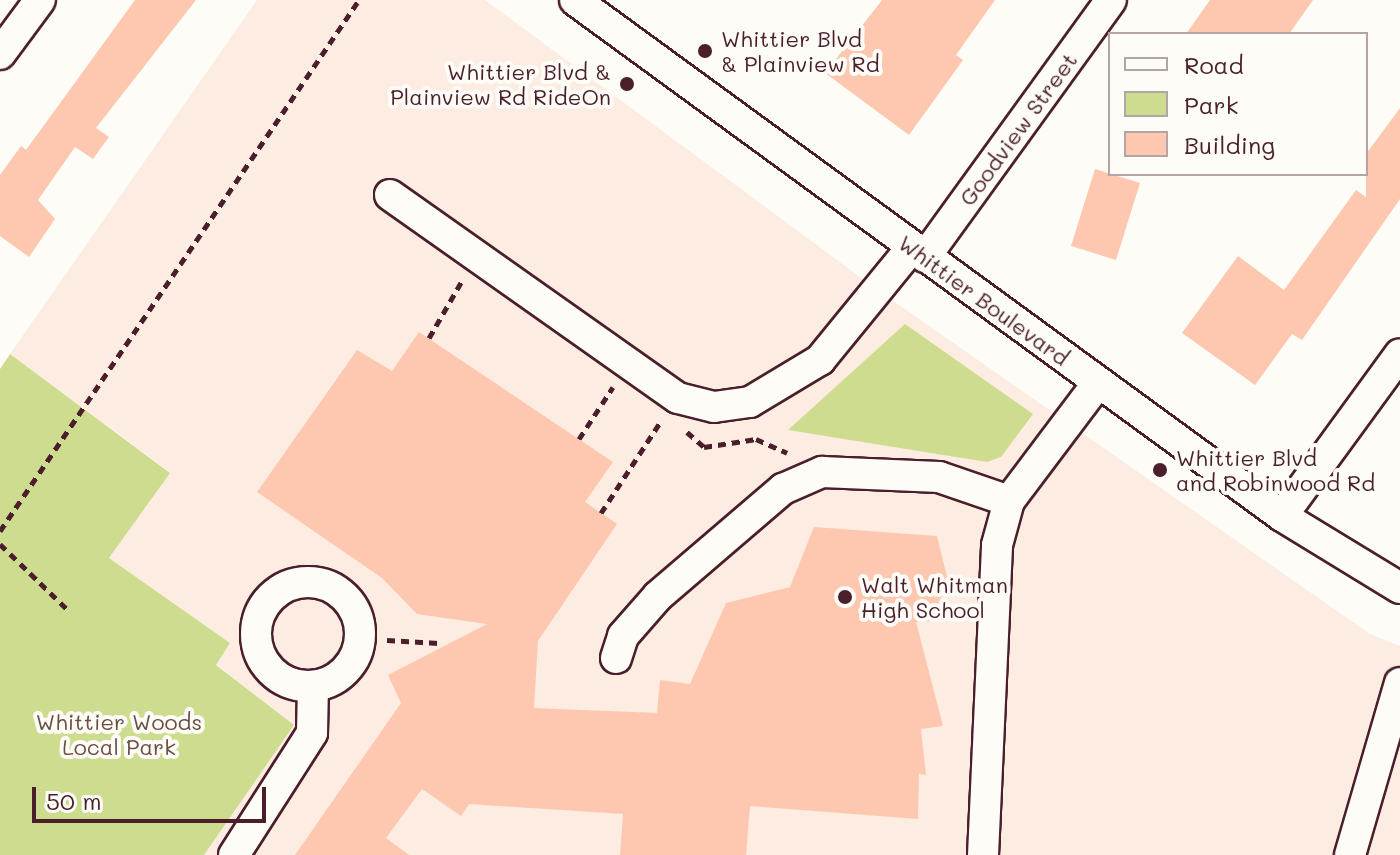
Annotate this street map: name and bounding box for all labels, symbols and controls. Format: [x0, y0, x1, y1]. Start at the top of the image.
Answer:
place label: Whittier Blvd & Plainview Rd [721, 25, 880, 76]
legend [1108, 32, 1368, 176]
marker: Whittier Blvd & Plainview Rd [696, 42, 714, 60]
street label: Goodview Street [954, 47, 1082, 211]
text: Road [1184, 49, 1244, 80]
place label: Whittier Blvd & Plainview Rd RideOn [390, 58, 611, 110]
marker: Whittier Blvd & Plainview Rd RideOn [618, 75, 636, 93]
text: Park [1184, 89, 1238, 120]
text: Building [1184, 129, 1275, 160]
street label: Whittier Boulevard [894, 229, 1074, 371]
place label: Whittier Blvd and Robinwood Rd [1176, 444, 1375, 496]
marker: Whittier Blvd and Robinwood Rd [1151, 461, 1169, 479]
place label: Walt Whitman High School [861, 571, 1008, 622]
marker: Walt Whitman High School [836, 588, 854, 606]
park label: Whittier Woods Local Park [36, 708, 202, 760]
scale bar [36, 771, 270, 821]
text: 50 m [46, 785, 102, 816]

